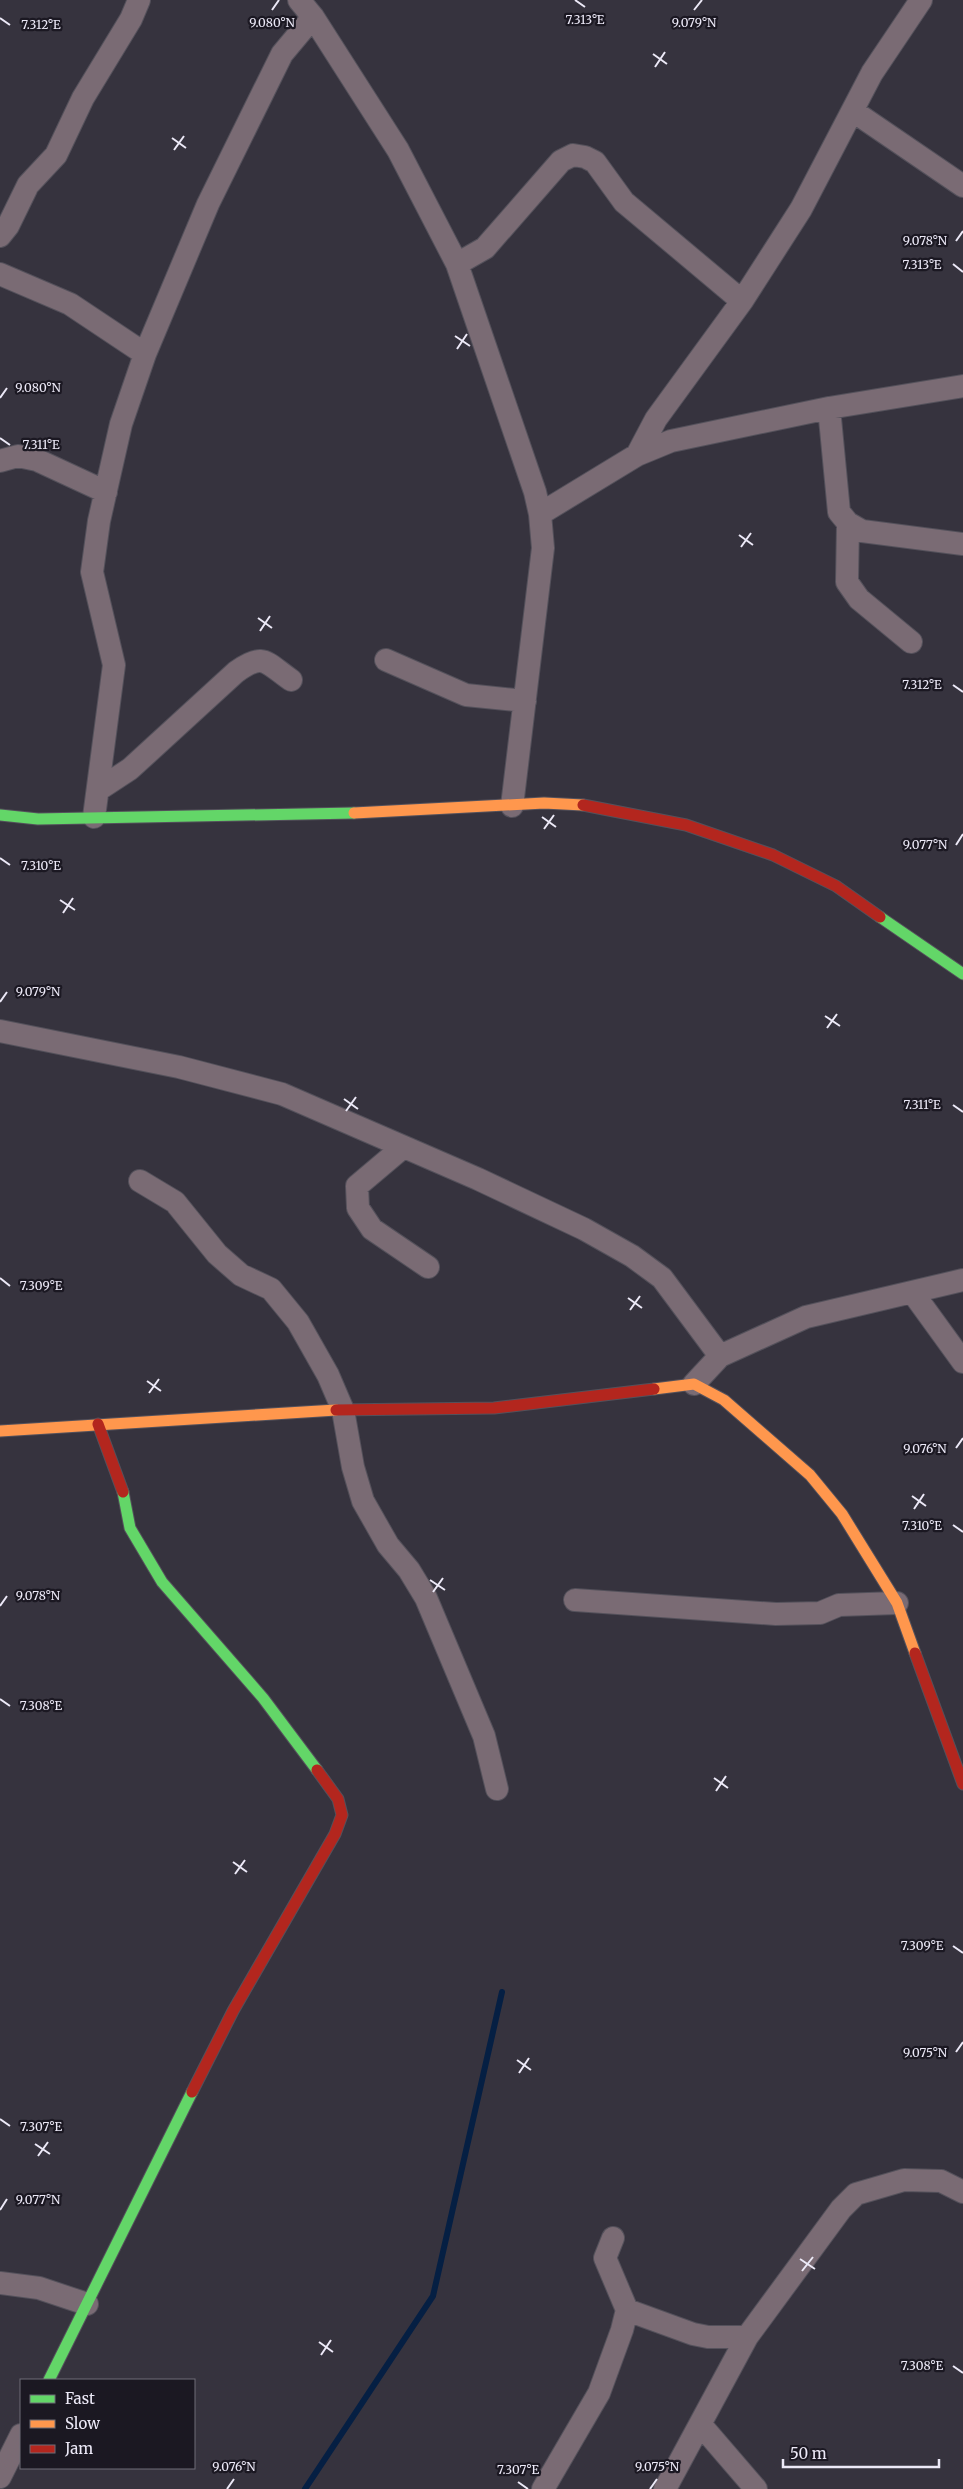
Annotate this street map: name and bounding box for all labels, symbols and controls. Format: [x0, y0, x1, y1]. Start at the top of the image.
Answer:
text: 7.313°E [566, 12, 605, 27]
text: 9.080°N [249, 15, 296, 30]
text: 9.079°N [672, 15, 717, 30]
text: 7.312°E [21, 17, 61, 32]
text: 9.078°N [903, 233, 948, 248]
text: 7.313°E [903, 257, 942, 272]
text: 9.080°N [15, 380, 62, 395]
text: 7.311°E [22, 437, 60, 452]
text: 7.312°E [902, 677, 942, 692]
text: 9.077°N [903, 837, 948, 852]
text: 7.310°E [21, 858, 61, 873]
text: 9.079°N [16, 984, 61, 999]
text: 7.311°E [903, 1097, 941, 1112]
text: 7.309°E [20, 1278, 63, 1293]
text: 9.076°N [903, 1441, 947, 1456]
text: 7.310°E [902, 1518, 942, 1533]
text: 9.078°N [16, 1588, 61, 1603]
text: 7.308°E [20, 1698, 63, 1713]
text: 7.309°E [901, 1938, 944, 1953]
text: 9.075°N [903, 2045, 948, 2060]
text: 7.307°E [20, 2119, 62, 2134]
text: 9.077°N [16, 2192, 61, 2207]
text: 7.308°E [901, 2358, 944, 2373]
legend [20, 2379, 195, 2469]
text: Fast [65, 2389, 95, 2408]
text: Slow [65, 2414, 100, 2433]
scale bar [783, 2436, 939, 2468]
text: Jam [64, 2439, 93, 2458]
text: 50 m [790, 2444, 827, 2463]
text: 9.076°N [212, 2459, 256, 2474]
text: 9.075°N [635, 2459, 680, 2474]
text: 7.307°E [497, 2462, 539, 2477]

